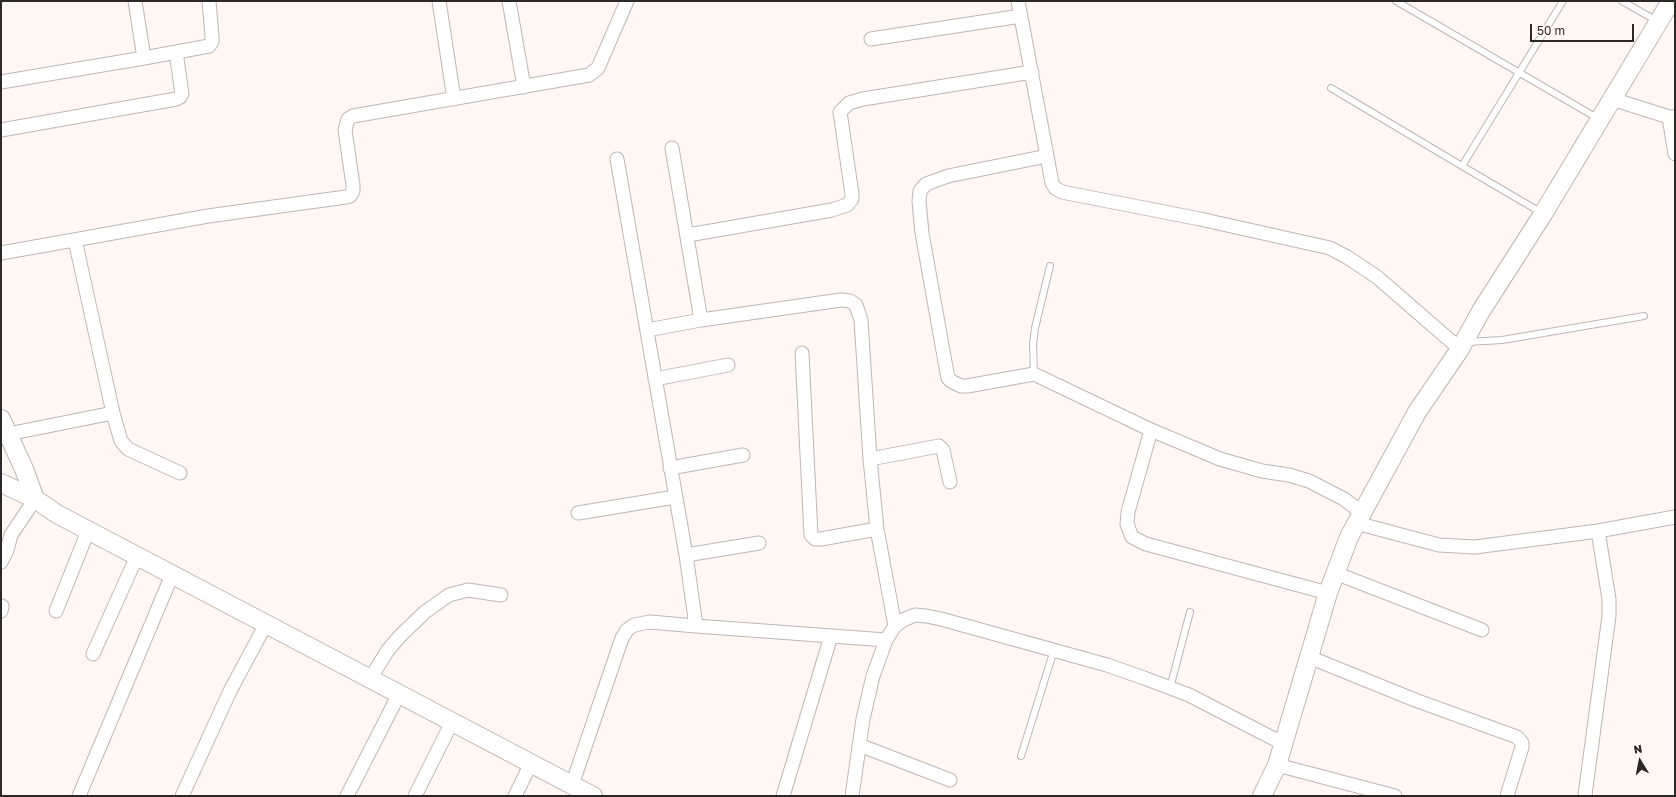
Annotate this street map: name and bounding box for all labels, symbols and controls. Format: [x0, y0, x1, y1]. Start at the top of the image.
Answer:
scale bar [1532, 16, 1636, 42]
text: 50 m [1537, 23, 1565, 38]
north arrow [1620, 741, 1660, 781]
text: N [1633, 742, 1643, 756]

